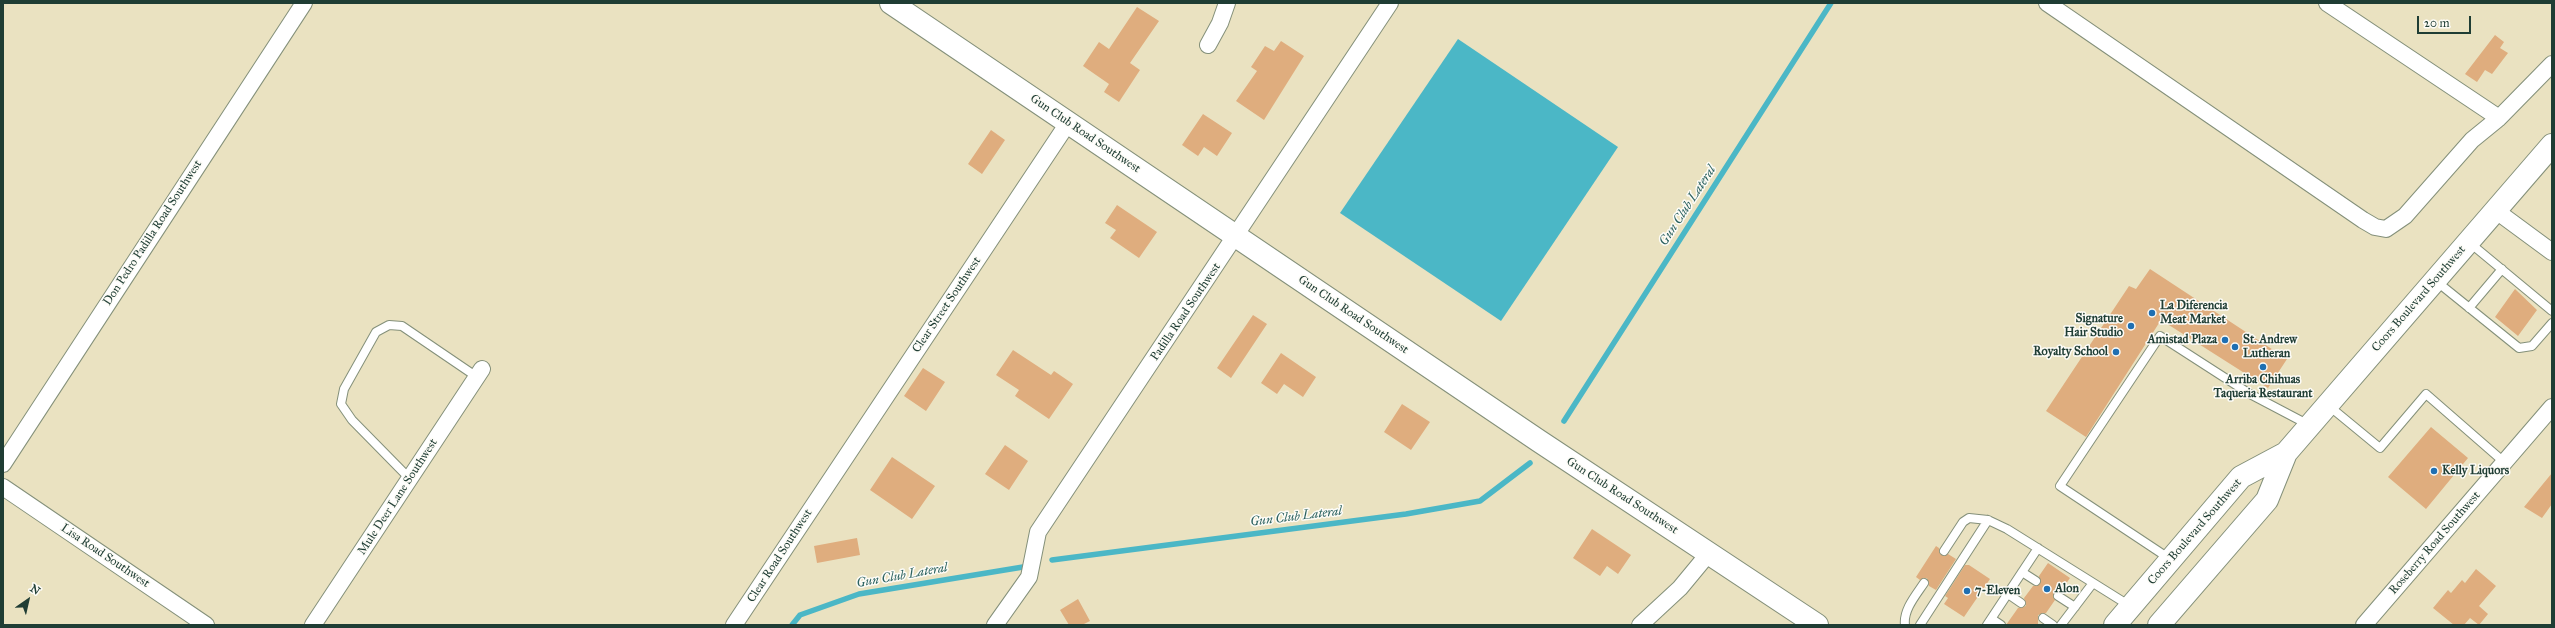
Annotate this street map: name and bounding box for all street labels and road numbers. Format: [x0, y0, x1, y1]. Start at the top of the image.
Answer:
street label: Gun Club Road Southwest [1027, 92, 1143, 176]
street label: Don Pedro Padilla Road Southwest [101, 158, 205, 308]
street label: Coors Boulevard Southwest [2369, 243, 2469, 355]
street label: Clear Street Southwest [910, 254, 984, 356]
street label: Padilla Road Southwest [1148, 260, 1224, 364]
street label: Gun Club Road Southwest [1295, 273, 1411, 357]
street label: Mule Deer Lane Southwest [355, 436, 441, 558]
street label: Gun Club Road Southwest [1563, 455, 1681, 537]
street label: Coors Boulevard Southwest [2145, 476, 2245, 588]
street label: Roseberry Road Southwest [2386, 489, 2484, 597]
street label: Clear Road Southwest [744, 507, 816, 605]
street label: Lisa Road Southwest [58, 521, 152, 591]

